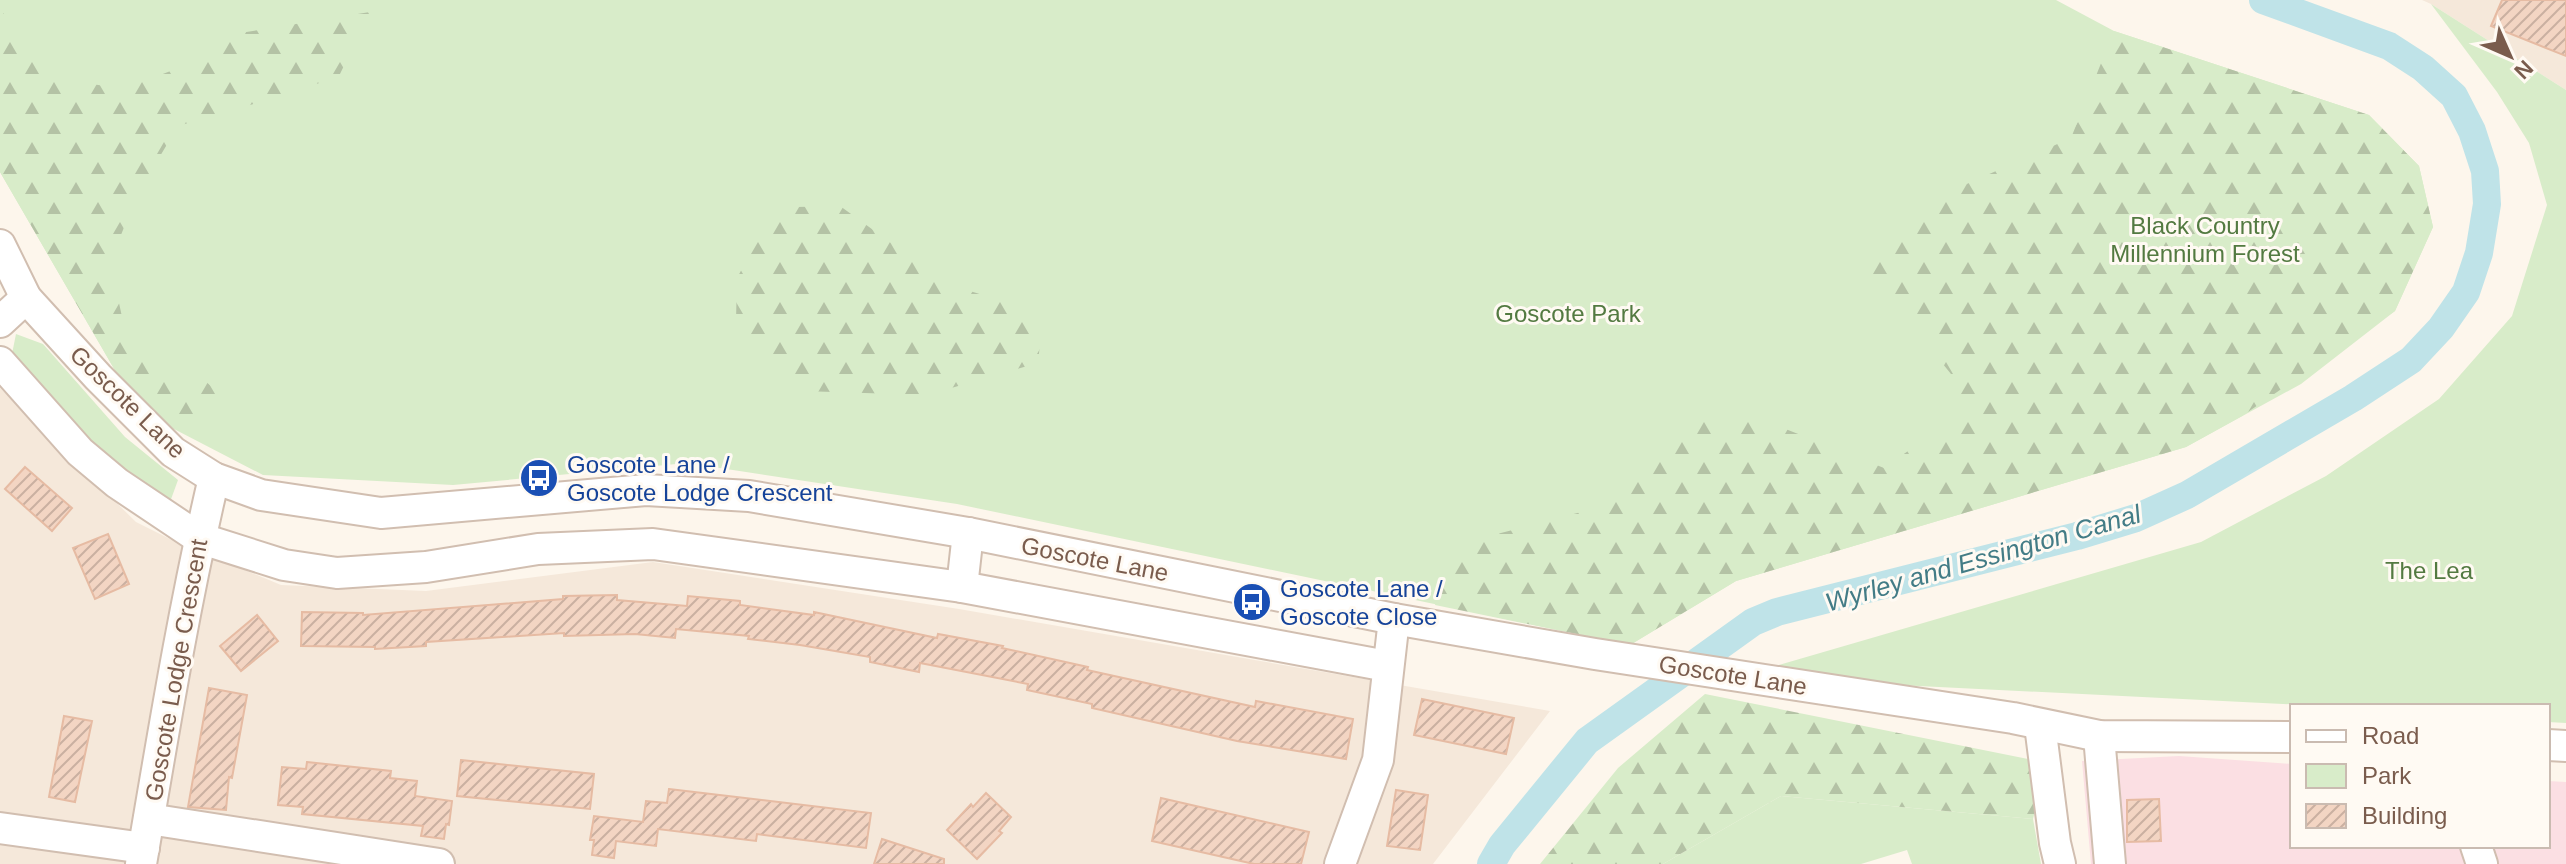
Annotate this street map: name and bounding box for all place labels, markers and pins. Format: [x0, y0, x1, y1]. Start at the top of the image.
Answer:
place label: Goscote Lane / Goscote Lodge Crescent [567, 451, 833, 506]
bus stop icon: Goscote Lane / Goscote Lodge Crescent [518, 457, 560, 499]
place label: Goscote Lane / Goscote Close [1280, 575, 1443, 630]
bus stop icon: Goscote Lane / Goscote Close [1231, 581, 1273, 623]

